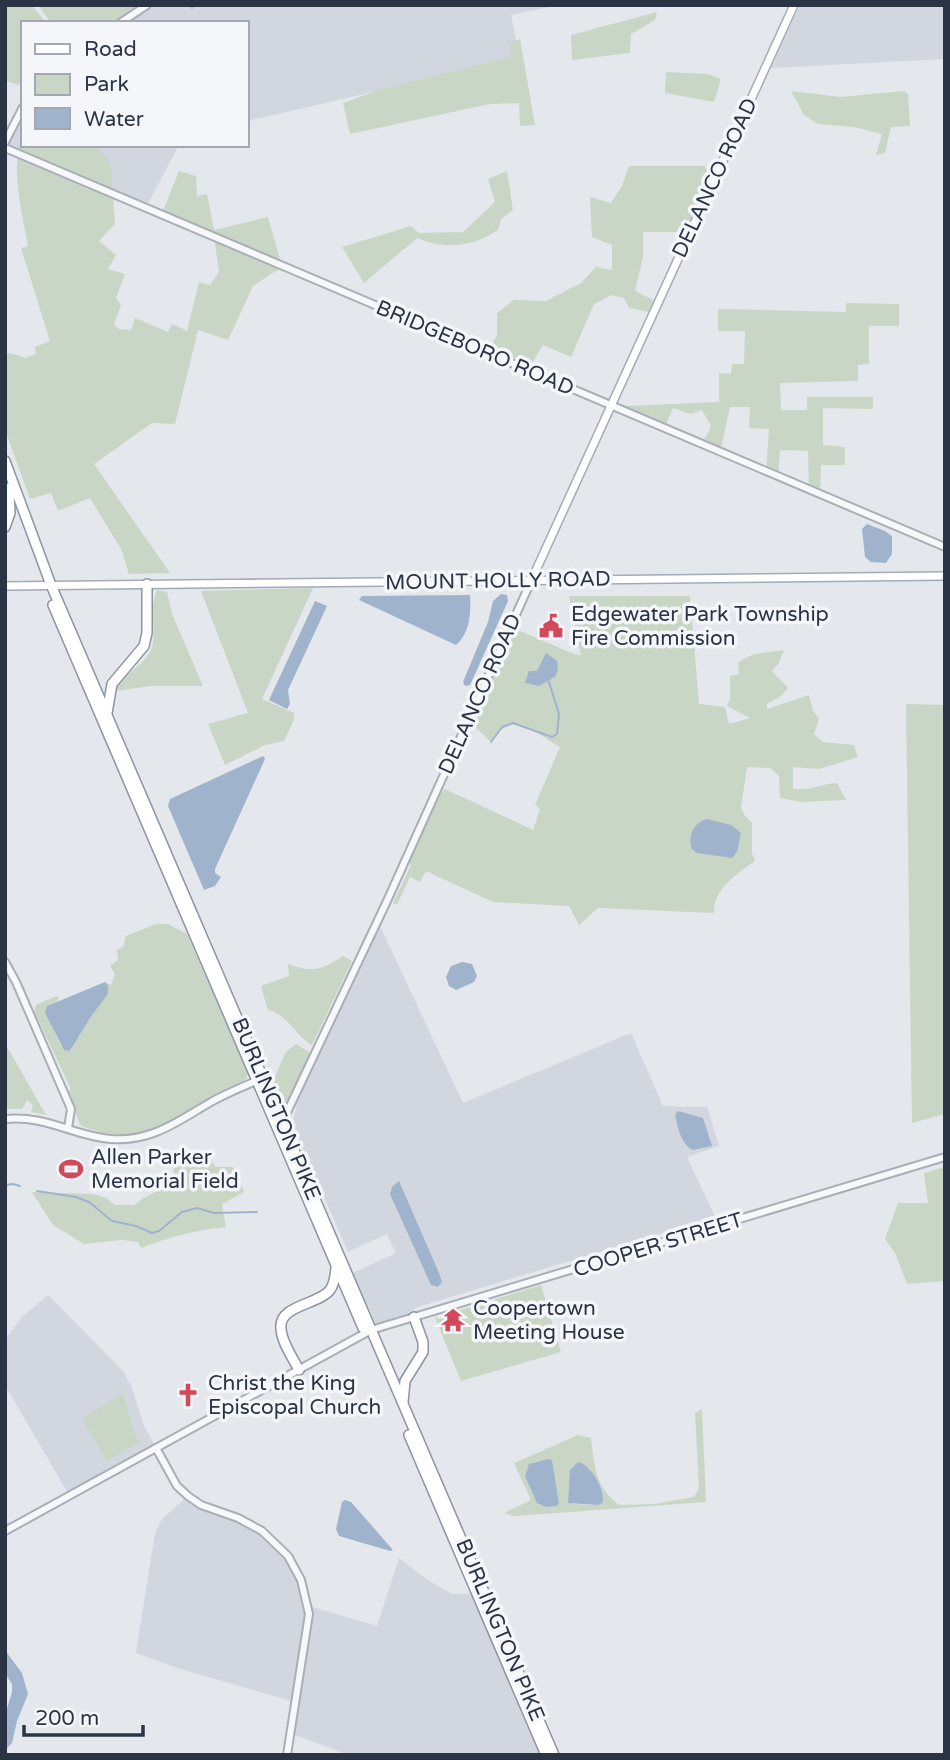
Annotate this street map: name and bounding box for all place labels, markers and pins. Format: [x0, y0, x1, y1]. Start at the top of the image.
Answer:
place label: Edgewater Park Township Fire Commission [571, 602, 829, 651]
public building icon: Edgewater Park Township Fire Commission [537, 612, 565, 640]
place label: Allen Parker Memorial Field [91, 1145, 239, 1194]
sports icon: Allen Parker Memorial Field [57, 1155, 85, 1183]
place label: Coopertown Meeting House [473, 1296, 625, 1345]
temple icon: Coopertown Meeting House [439, 1306, 467, 1334]
place label: Christ the King Episcopal Church [208, 1371, 381, 1420]
church icon: Christ the King Episcopal Church [174, 1381, 202, 1409]

